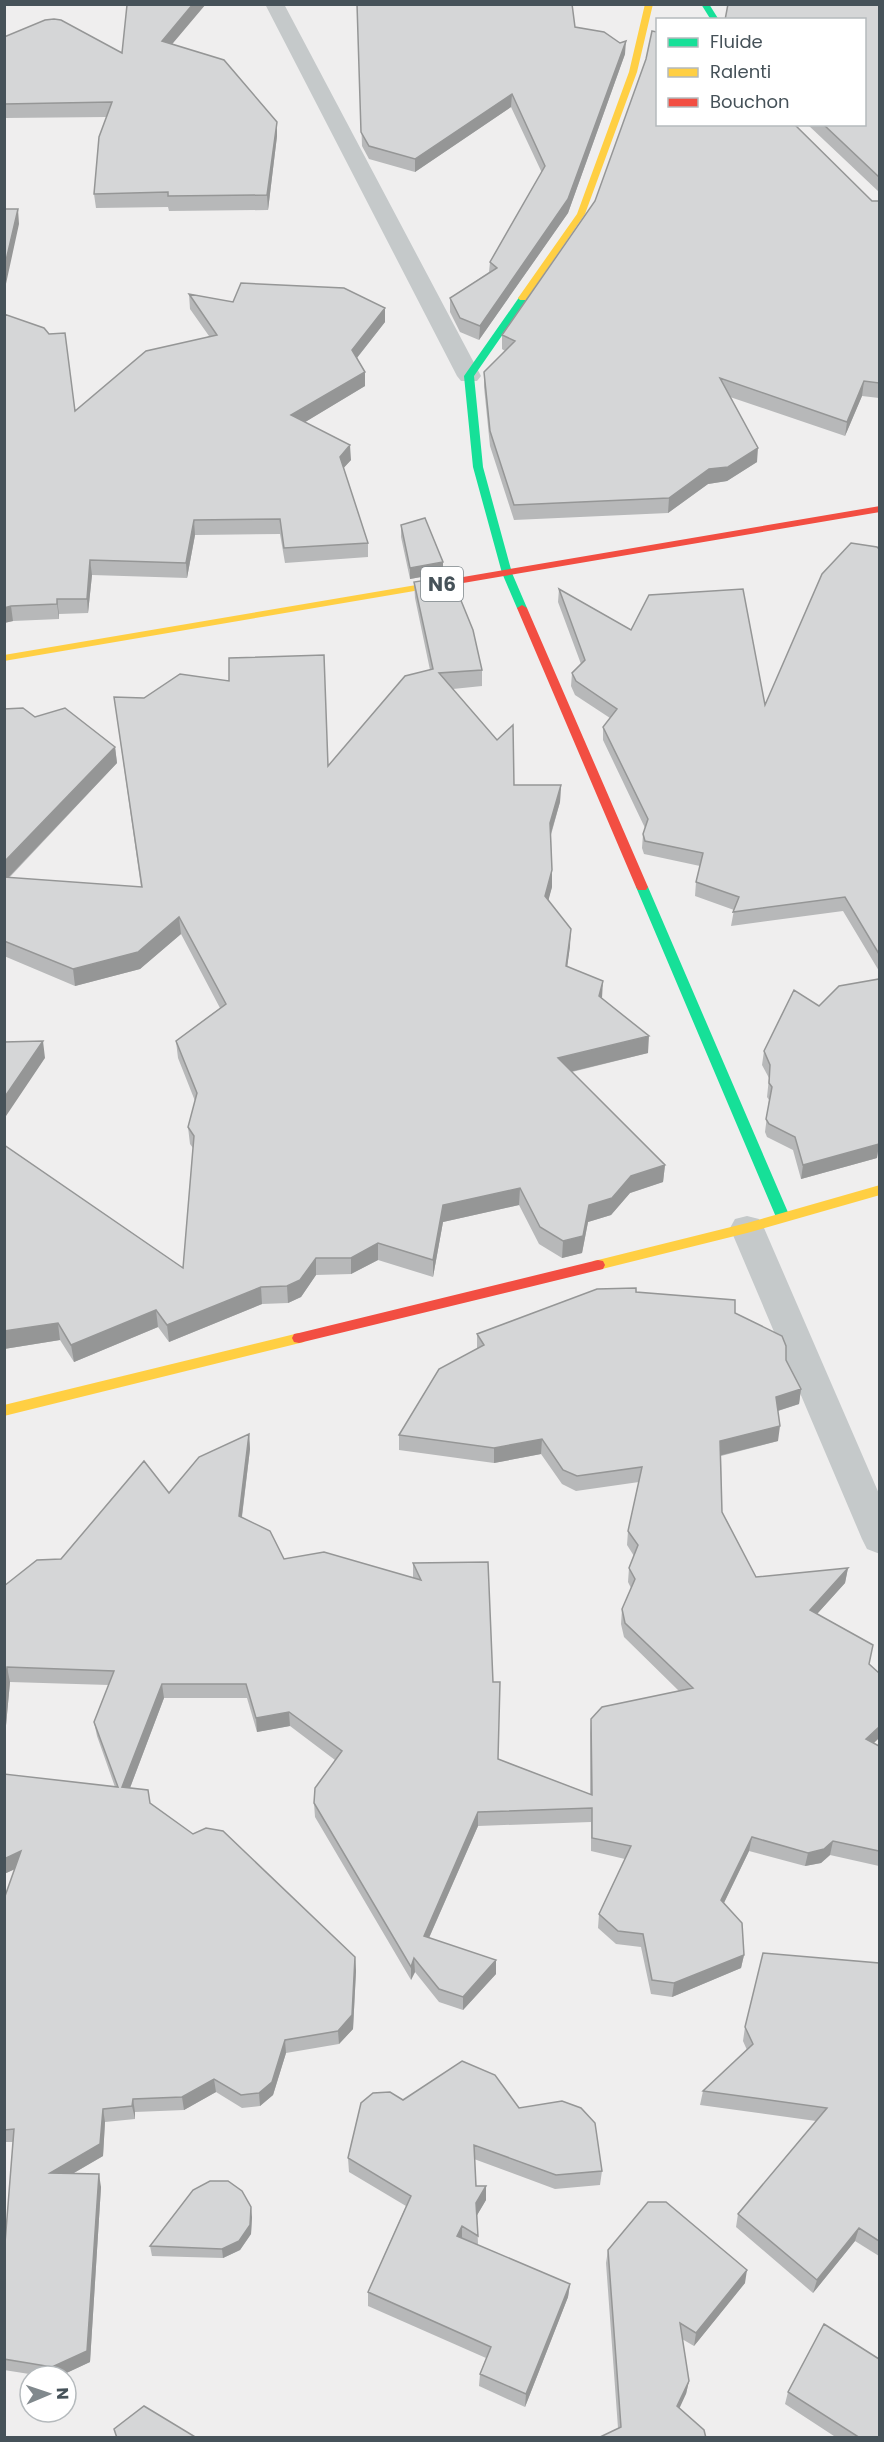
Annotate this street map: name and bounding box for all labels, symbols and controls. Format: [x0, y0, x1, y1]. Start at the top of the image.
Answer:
legend [656, 18, 866, 126]
text: Fluide [710, 29, 763, 54]
text: Ralenti [710, 59, 771, 84]
text: Bouchon [710, 89, 790, 114]
road number: N6 [421, 567, 463, 601]
north arrow [18, 2364, 78, 2424]
text: N [51, 2387, 74, 2400]

